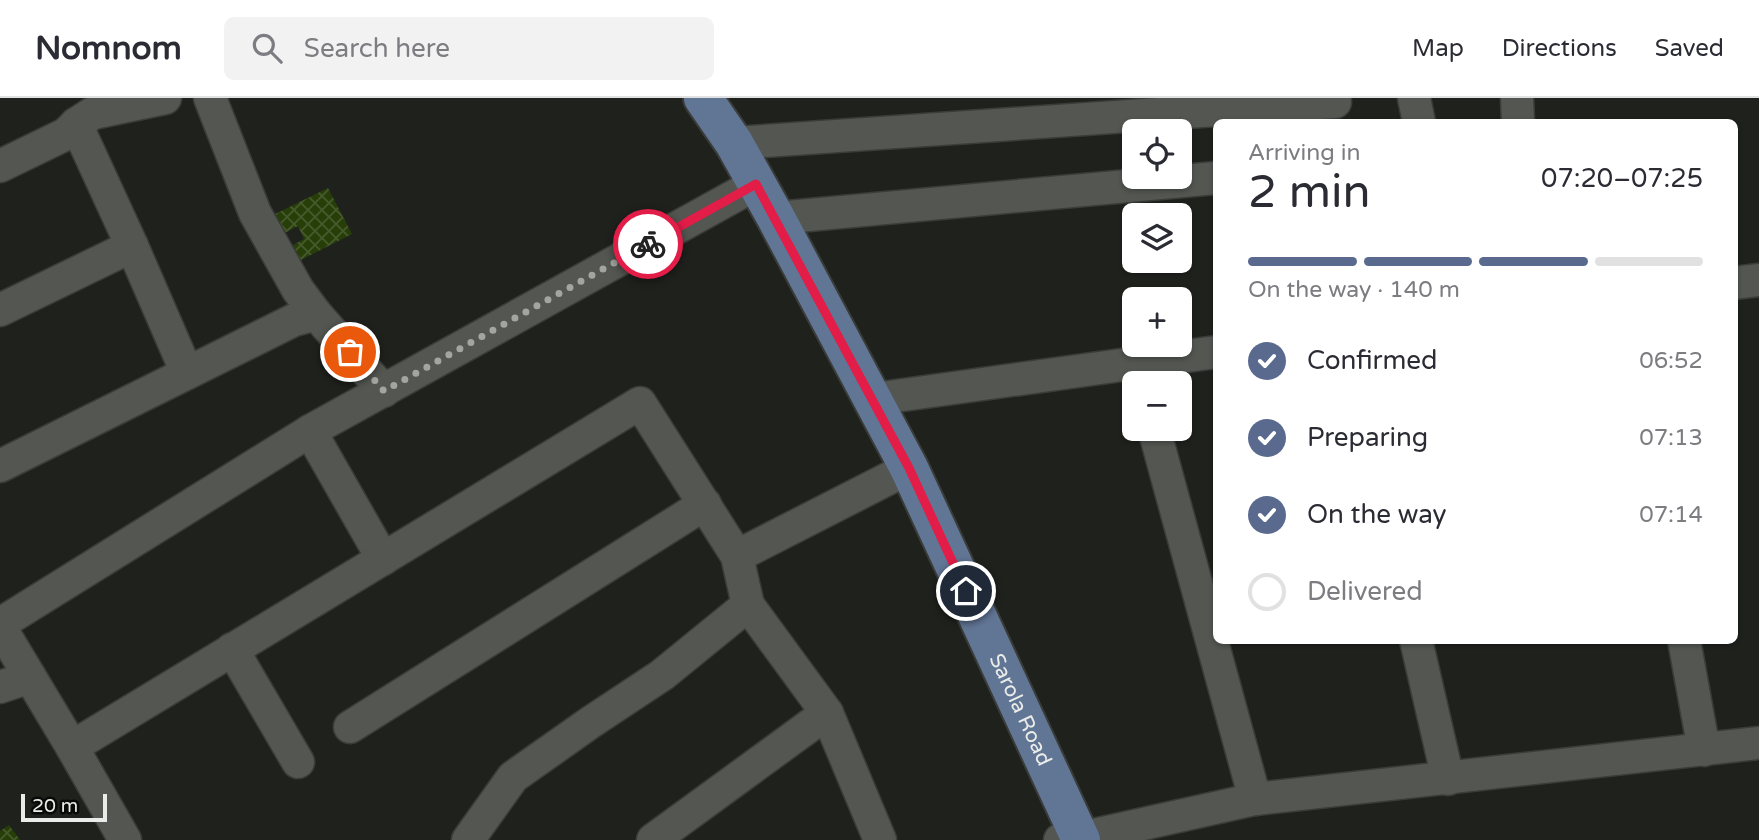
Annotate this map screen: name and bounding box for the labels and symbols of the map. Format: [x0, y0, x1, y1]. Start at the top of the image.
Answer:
courier [613, 209, 683, 279]
pin [320, 322, 380, 382]
pin [936, 561, 996, 621]
street label: Sarola Road [984, 650, 1057, 770]
scale bar [21, 791, 107, 823]

